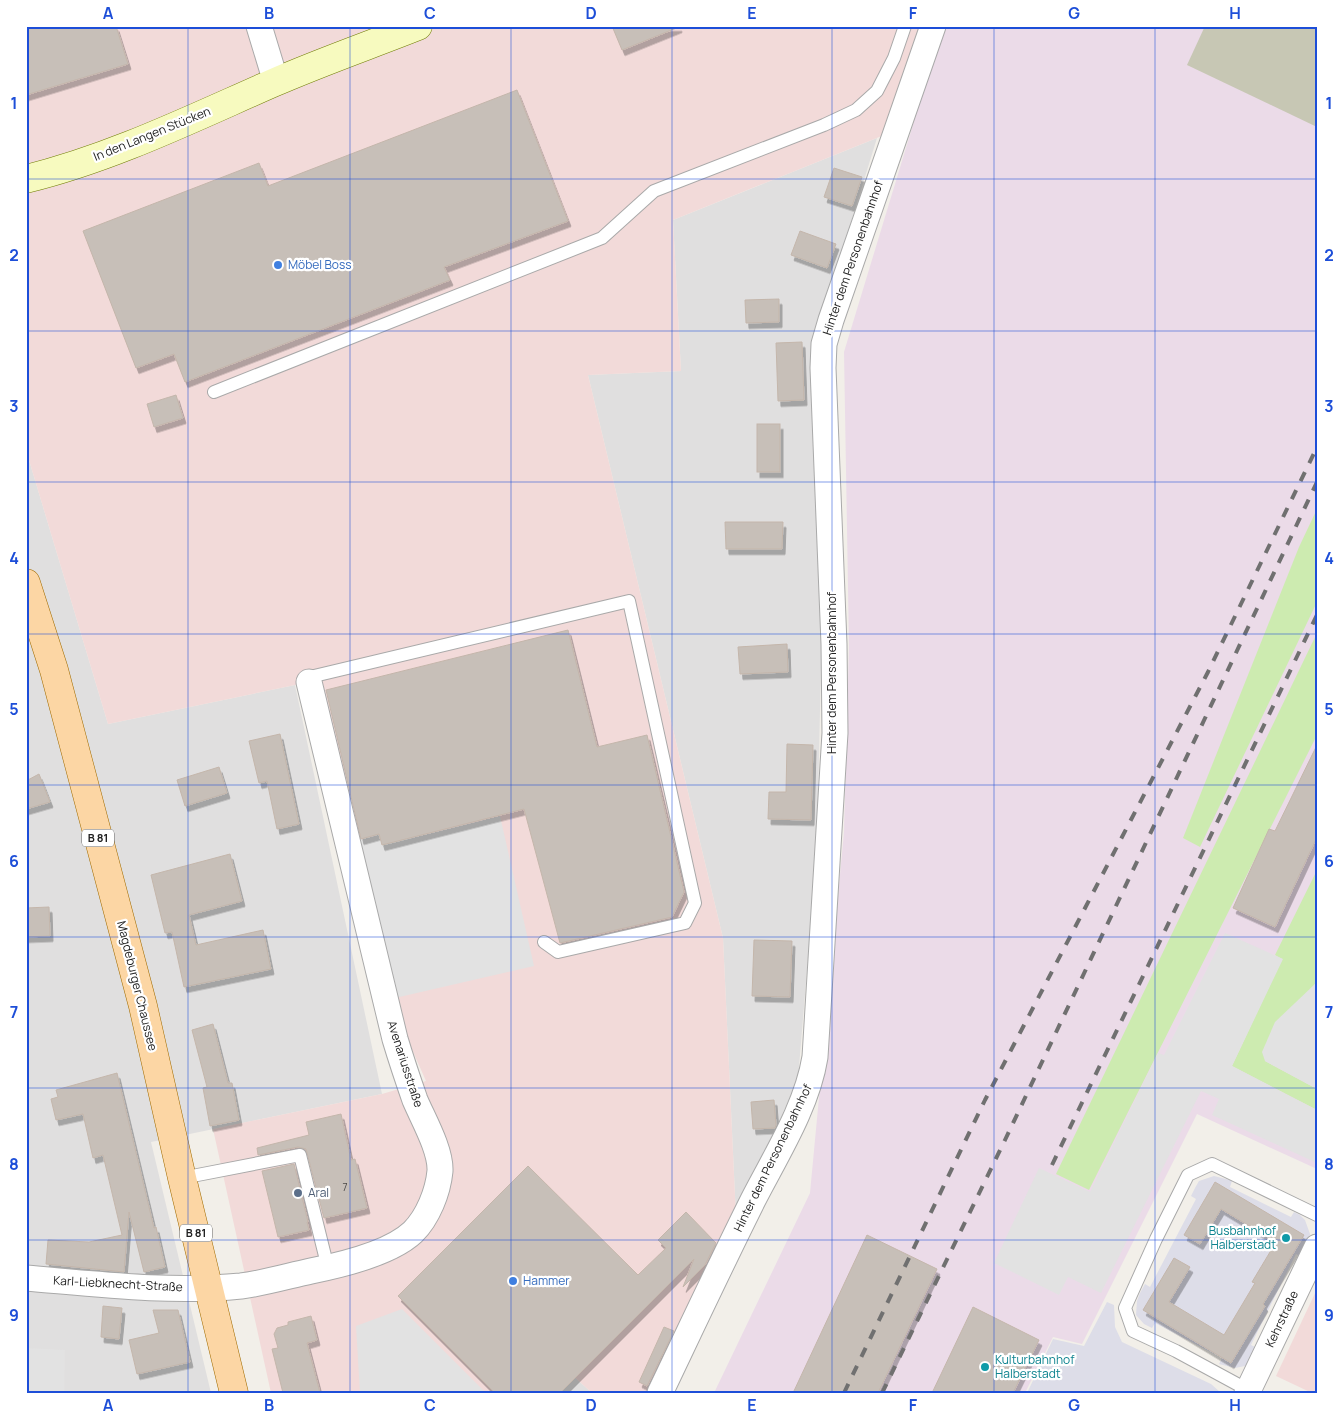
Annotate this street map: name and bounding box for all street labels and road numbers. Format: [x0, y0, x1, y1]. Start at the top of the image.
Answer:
street label: In den Langen Stücken [91, 102, 213, 165]
street label: Hinter dem Personenbahnhof [818, 178, 887, 337]
street label: Hinter dem Personenbahnhof [823, 591, 840, 754]
road number: B 81 [82, 830, 114, 846]
street label: Magdeburger Chaussee [113, 919, 162, 1053]
street label: Avenariusstraße [383, 1018, 427, 1109]
street label: Hinter dem Personenbahnhof [729, 1080, 816, 1234]
road number: B 81 [180, 1224, 212, 1242]
street label: Karl-Liebknecht-Straße [53, 1272, 183, 1295]
street label: Kehrstraße [1261, 1288, 1302, 1350]

